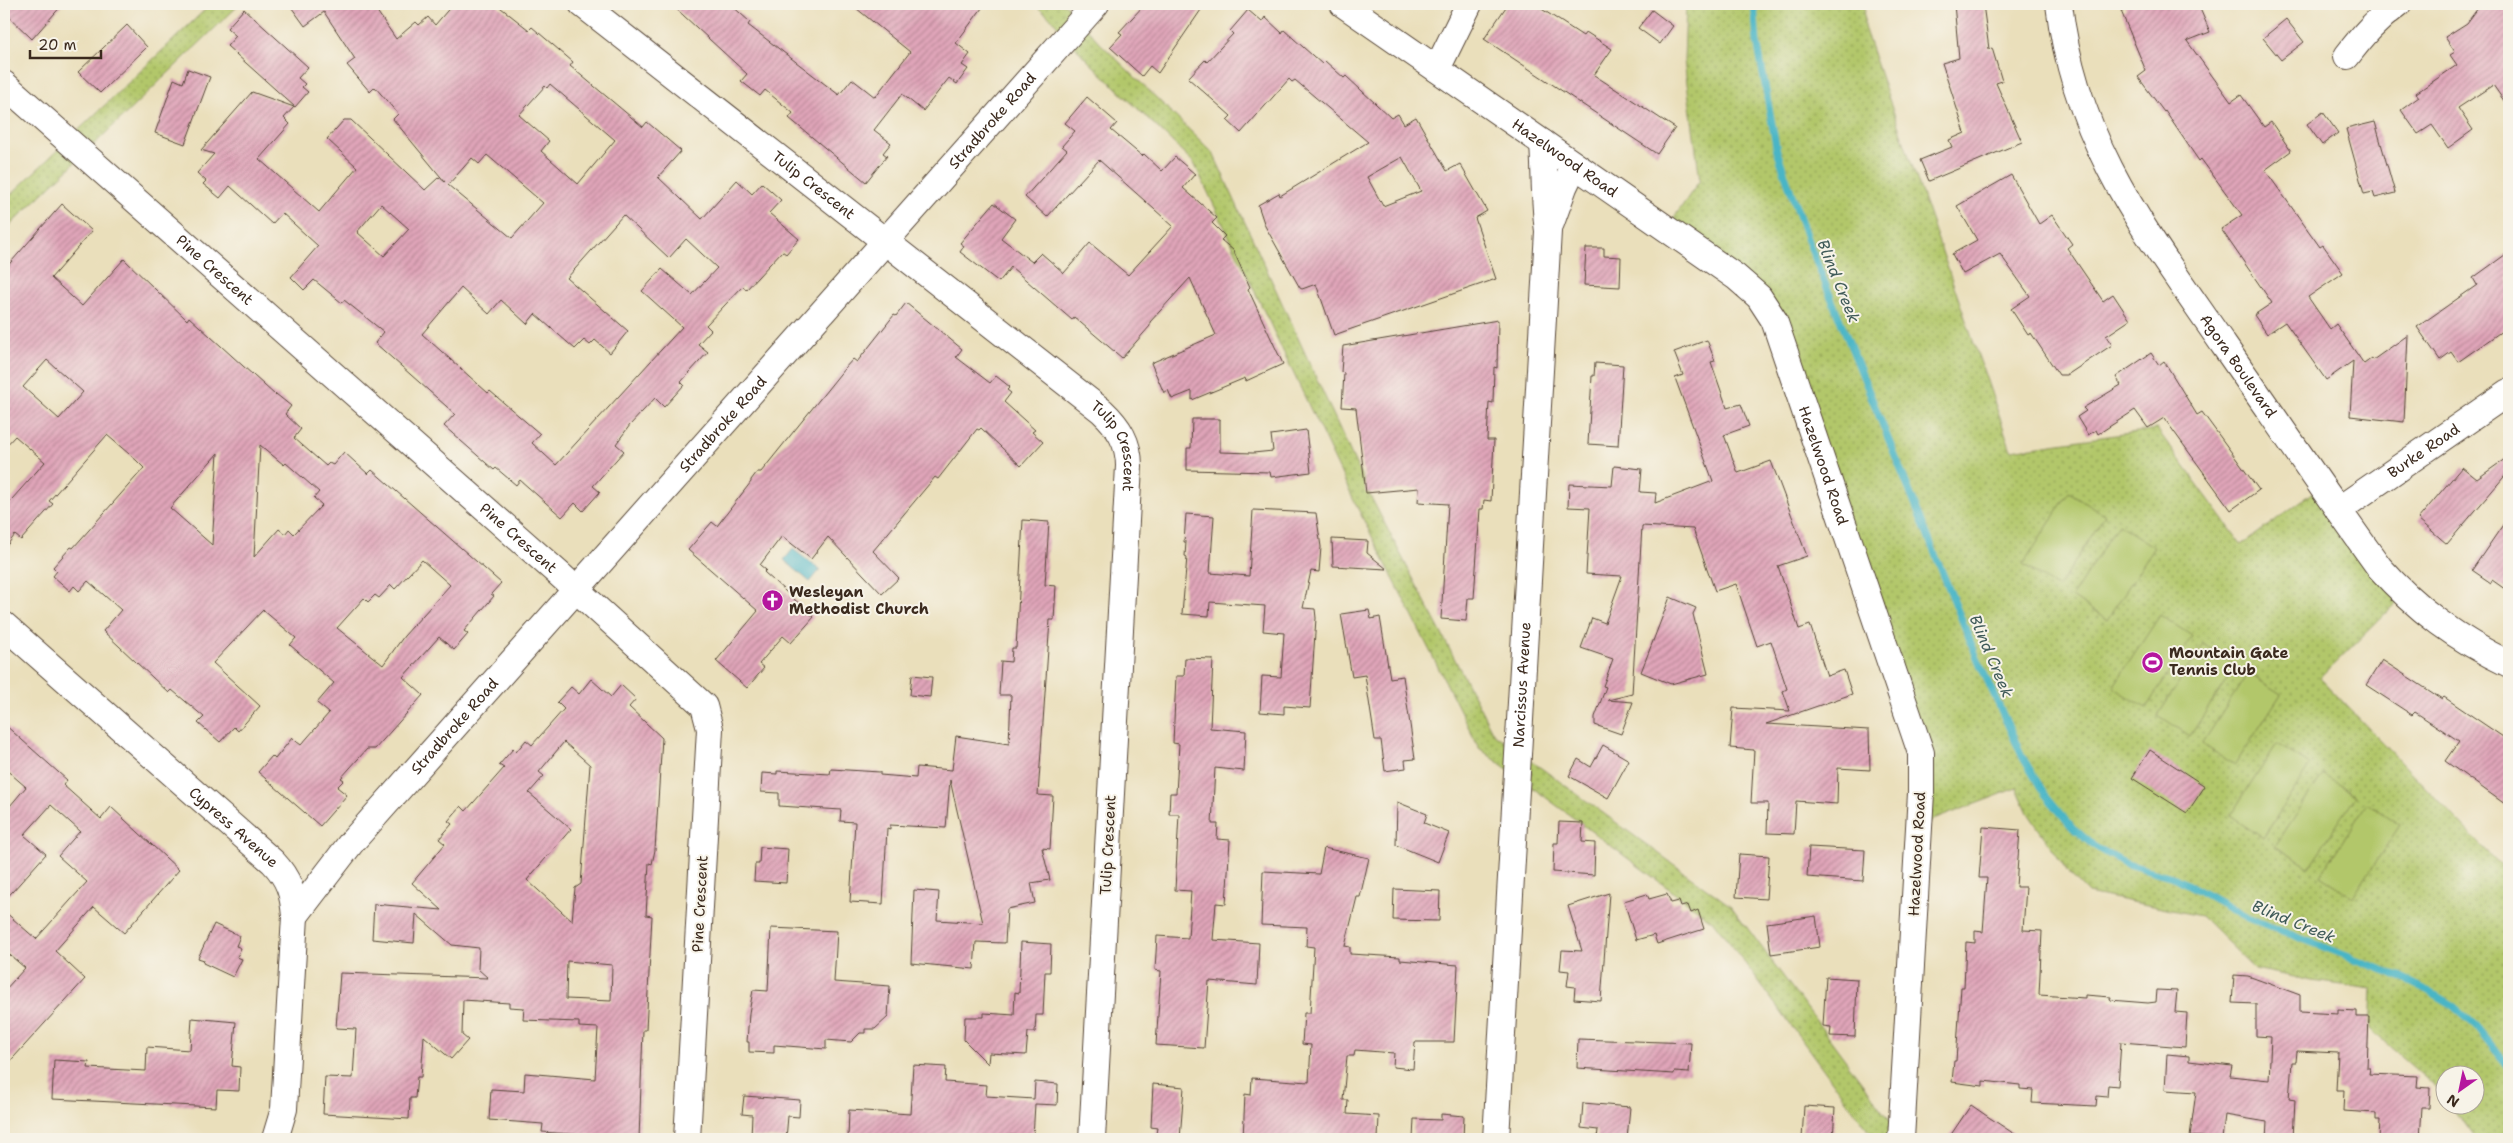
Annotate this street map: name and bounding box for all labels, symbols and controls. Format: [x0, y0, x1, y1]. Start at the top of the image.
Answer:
scale bar [30, 28, 101, 60]
text: 20 m [38, 35, 77, 55]
street label: Stradbroke Road [944, 68, 1041, 173]
street label: Hazelwood Road [1508, 114, 1622, 202]
street label: Tulip Crescent [768, 146, 859, 224]
street label: Pine Crescent [172, 230, 258, 310]
water label: Blind Creek [1812, 236, 1865, 326]
street label: Agora Boulevard [2195, 310, 2281, 422]
street label: Stradbroke Road [675, 371, 771, 477]
street label: Tulip Crescent [1087, 396, 1139, 492]
street label: Hazelwood Road [1794, 403, 1853, 528]
street label: Burke Road [2384, 419, 2464, 483]
street label: Pine Crescent [475, 498, 561, 578]
place label: Wesleyan Methodist Church [789, 582, 929, 619]
church icon: Wesleyan Methodist Church [761, 589, 785, 613]
water label: Blind Creek [1965, 612, 2018, 701]
street label: Narcissus Avenue [1508, 621, 1536, 748]
place label: Mountain Gate Tennis Club [2169, 643, 2288, 680]
sports icon: Mountain Gate Tennis Club [2141, 650, 2165, 674]
street label: Stradbroke Road [406, 673, 503, 779]
street label: Cypress Avenue [185, 782, 283, 872]
street label: Hazelwood Road [1904, 791, 1930, 917]
street label: Tulip Crescent [1095, 794, 1121, 896]
street label: Pine Crescent [687, 855, 713, 953]
water label: Blind Creek [2249, 895, 2339, 948]
north arrow [2436, 1066, 2486, 1116]
text: N [2443, 1090, 2462, 1111]

